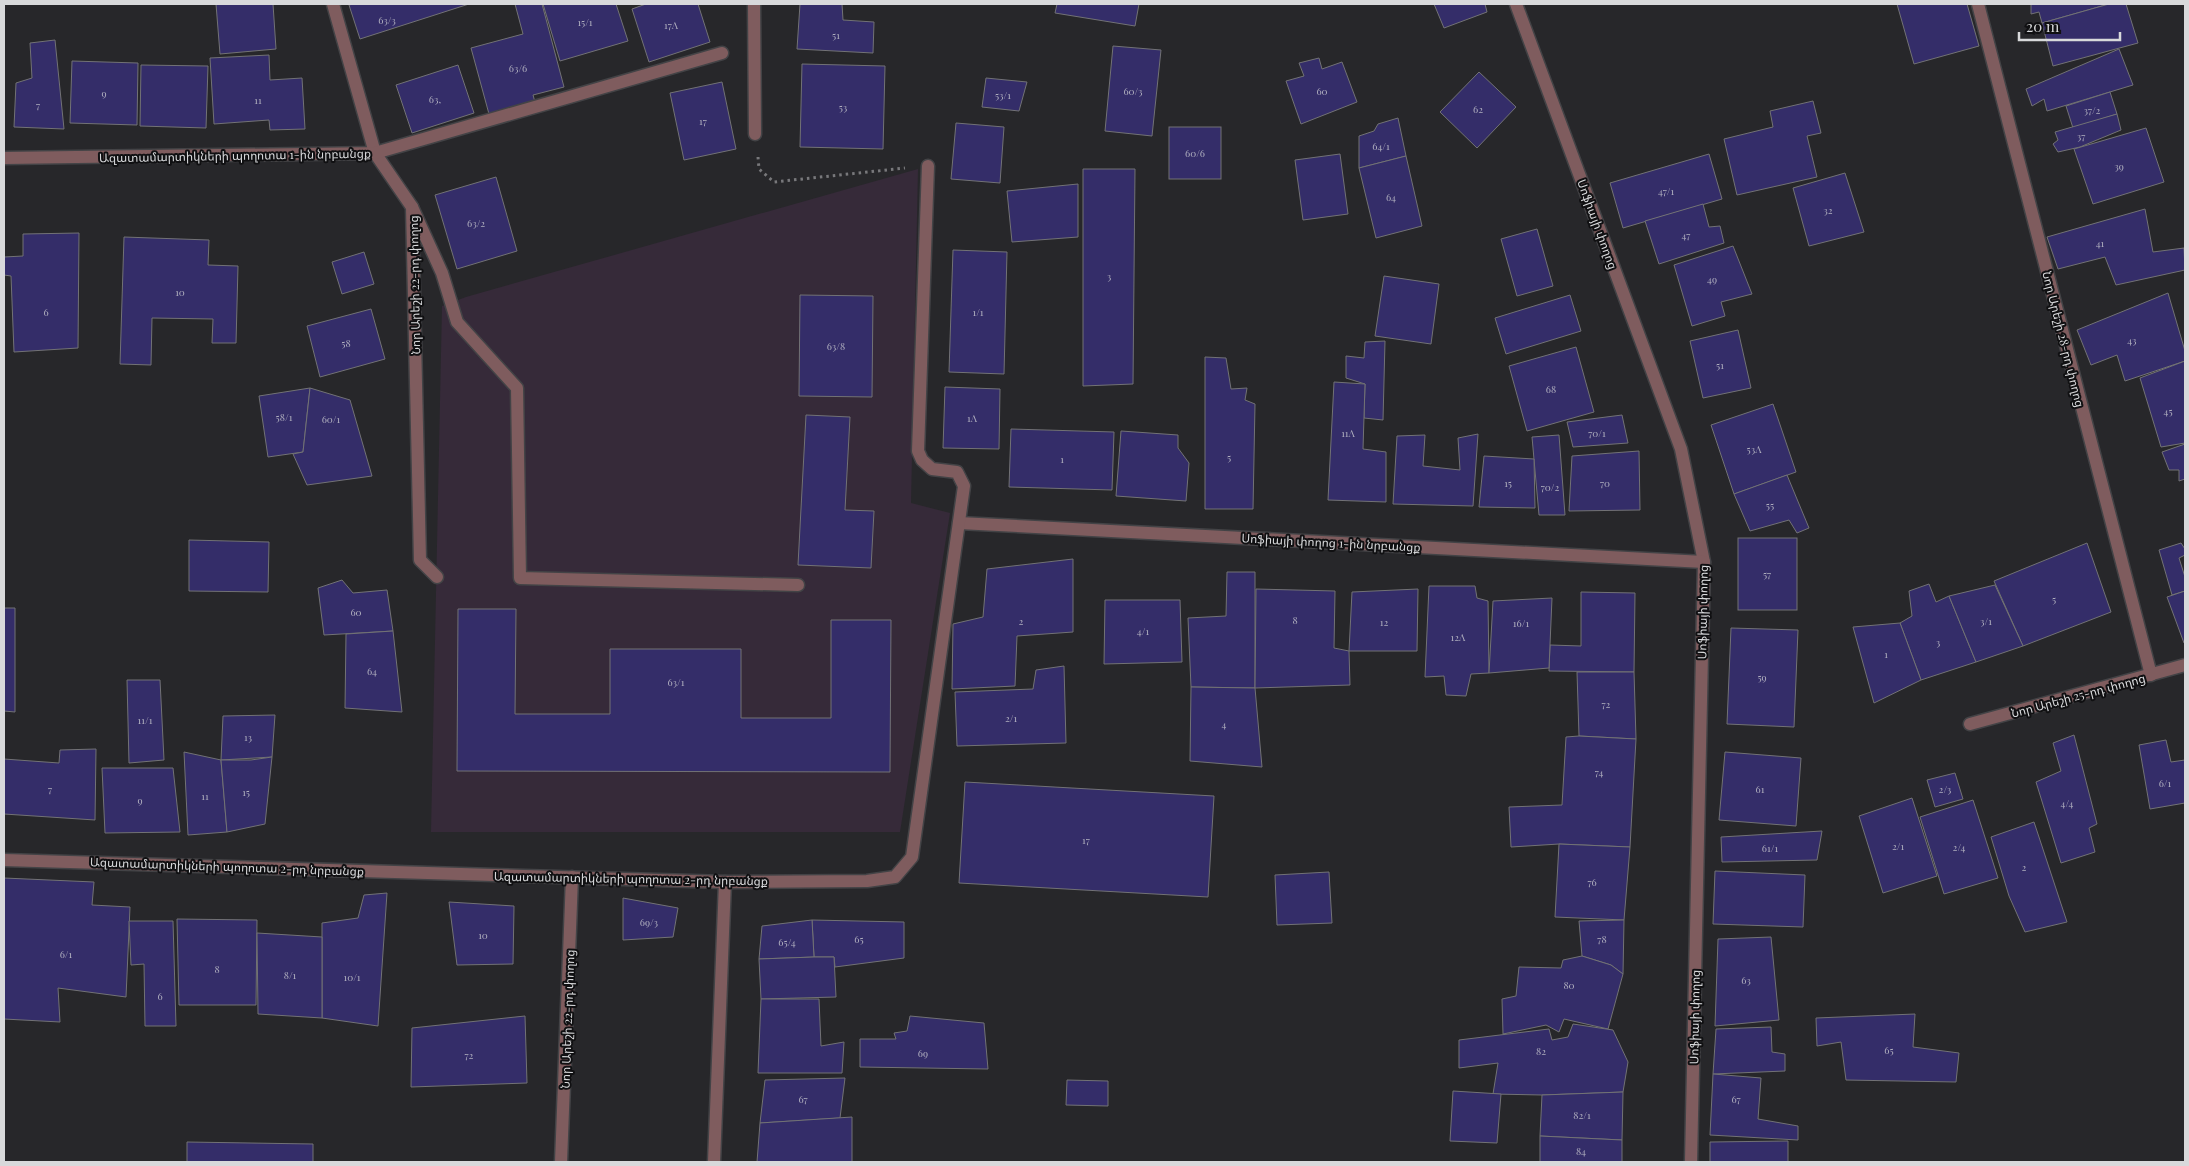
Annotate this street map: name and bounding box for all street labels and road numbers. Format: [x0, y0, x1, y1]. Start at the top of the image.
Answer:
street label: Ազատամարտիկների պողոտա 1-ին նրբանցք [99, 145, 371, 165]
street label: Սոֆիայի փողոց [1574, 177, 1622, 271]
street label: Նոր Արեշի 22-րդ փողոց [405, 215, 423, 355]
street label: Նոր Արեշի 28-րդ փողոց [2039, 269, 2089, 409]
street label: Սոֆիայի փողոց 1-ին նրբանցք [1241, 529, 1421, 555]
street label: Սոֆիայի փողոց [1693, 565, 1711, 659]
street label: Նոր Արեշի 25-րդ փողոց [2009, 669, 2147, 721]
street label: Ազատամարտիկների պողոտա 2-րդ նրբանցք [90, 853, 364, 879]
street label: Ազատամարտիկների պողոտա 2-րդ նրբանցք [494, 868, 768, 888]
street label: Նոր Արեշի 22-րդ փողոց [557, 949, 577, 1089]
street label: Սոֆիայի փողոց [1685, 970, 1703, 1064]

